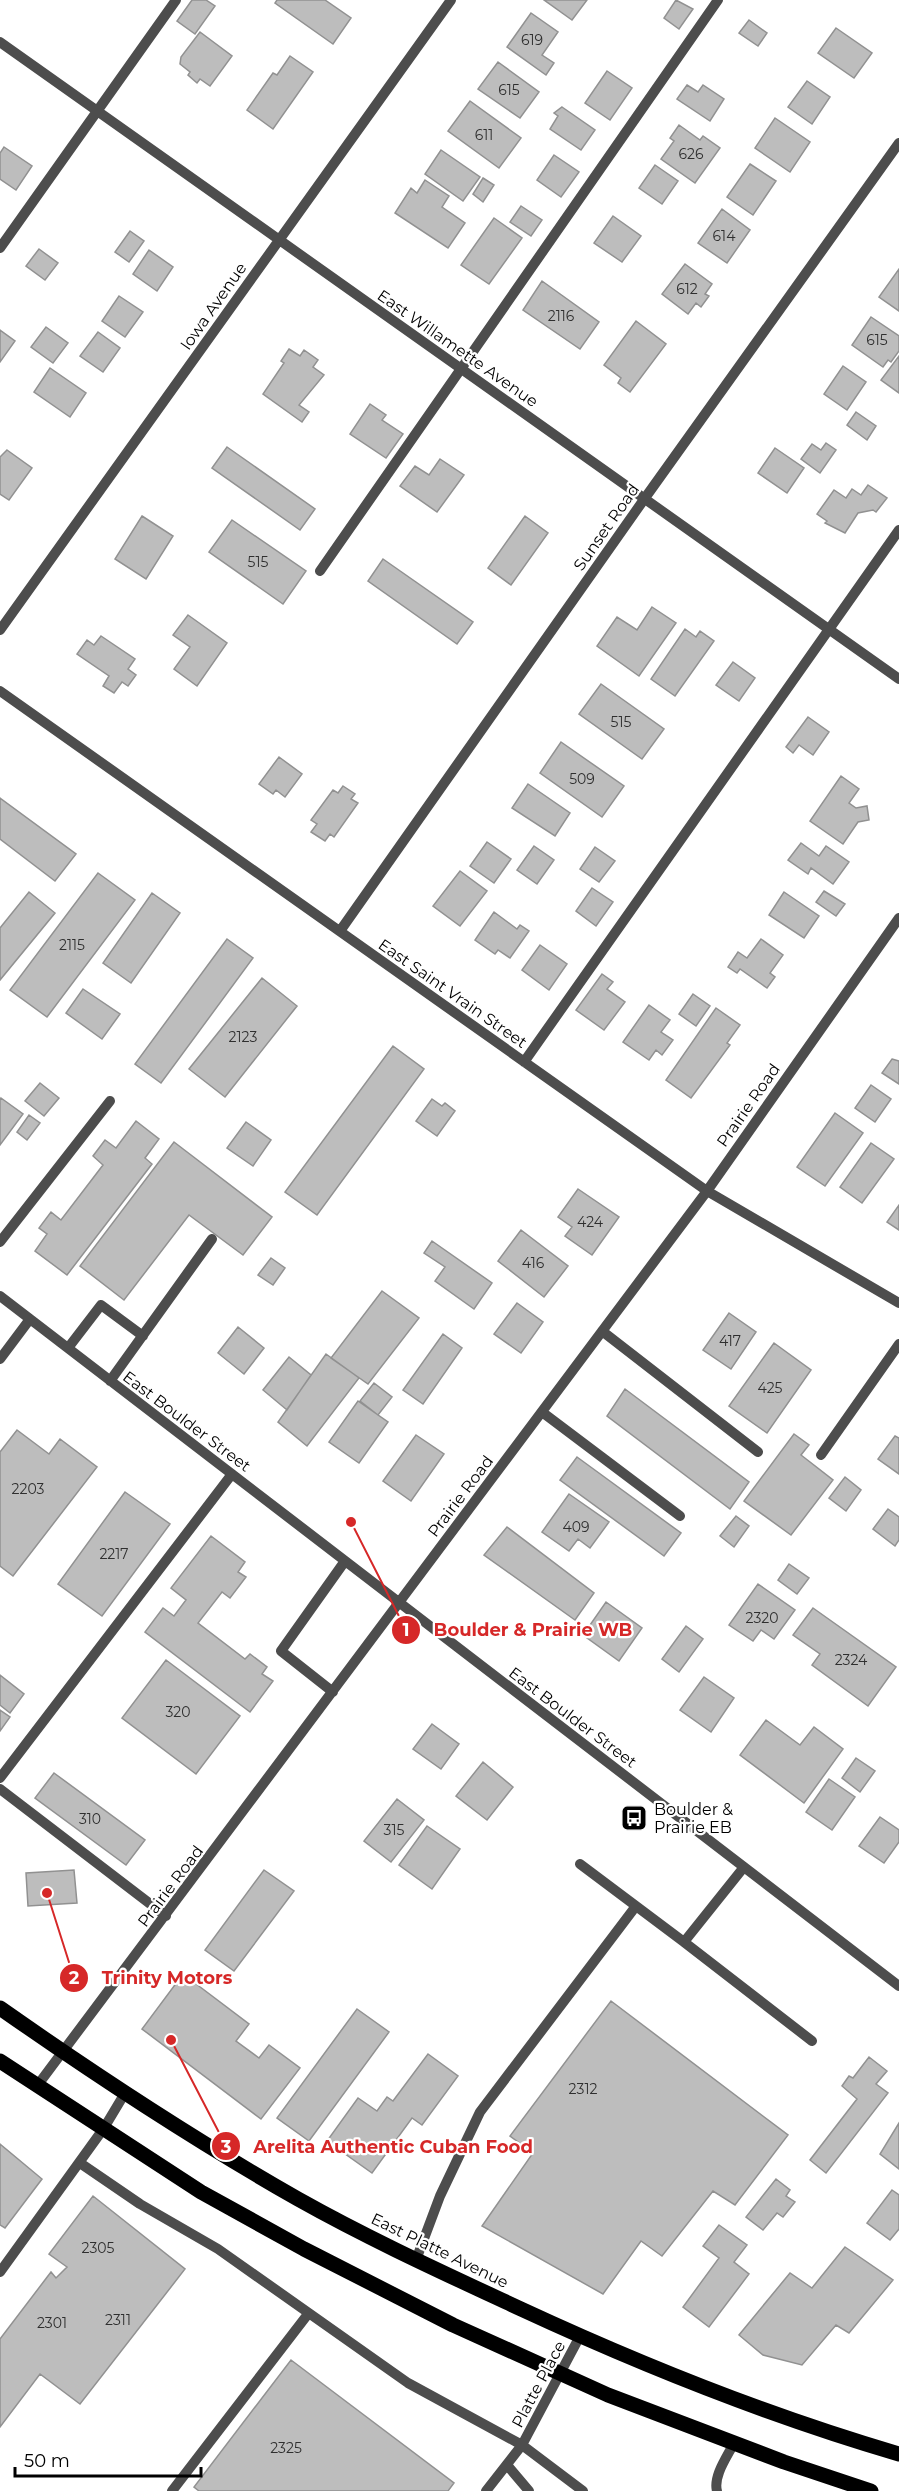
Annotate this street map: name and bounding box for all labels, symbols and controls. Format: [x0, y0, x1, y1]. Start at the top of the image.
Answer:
house number: 619 [521, 31, 543, 49]
house number: 615 [498, 81, 520, 99]
house number: 611 [475, 126, 493, 144]
house number: 626 [679, 145, 704, 163]
house number: 614 [713, 227, 736, 245]
street label: Iowa Avenue [176, 259, 251, 354]
house number: 612 [676, 280, 698, 298]
street label: East Willamette Avenue [374, 286, 542, 411]
house number: 2116 [548, 307, 575, 325]
house number: 615 [866, 331, 888, 349]
street label: Sunset Road [570, 480, 643, 574]
house number: 515 [248, 553, 269, 571]
house number: 515 [611, 713, 632, 731]
house number: 509 [569, 770, 595, 788]
street label: East Saint Vrain Street [375, 935, 531, 1052]
house number: 2115 [59, 936, 85, 954]
house number: 2123 [229, 1028, 258, 1046]
street label: Prairie Road [713, 1060, 784, 1150]
house number: 424 [577, 1213, 604, 1231]
house number: 416 [522, 1254, 545, 1272]
house number: 417 [719, 1332, 741, 1350]
street label: East Boulder Street [119, 1367, 255, 1476]
house number: 425 [757, 1379, 783, 1397]
street label: Prairie Road [424, 1452, 497, 1541]
house number: 2203 [12, 1480, 45, 1498]
house number: 409 [562, 1518, 590, 1536]
house number: 2217 [99, 1545, 129, 1563]
house number: 2320 [746, 1609, 778, 1627]
callout: Boulder & Prairie WB [391, 1612, 644, 1648]
text: 1 [402, 1619, 410, 1641]
text: Boulder & Prairie WB [434, 1619, 633, 1641]
house number: 2324 [835, 1651, 868, 1669]
street label: East Boulder Street [505, 1663, 641, 1772]
house number: 320 [165, 1703, 191, 1721]
place label: Boulder & Prairie EB [654, 1800, 733, 1837]
bus stop icon: Boulder & Prairie EB [619, 1803, 649, 1833]
house number: 310 [79, 1810, 101, 1828]
house number: 315 [384, 1821, 405, 1839]
street label: Prairie Road [134, 1842, 207, 1931]
callout: Trinity Motors [59, 1960, 244, 1996]
text: 2 [69, 1967, 80, 1989]
text: Trinity Motors [102, 1967, 233, 1989]
house number: 2312 [569, 2080, 597, 2098]
callout: Arelita Authentic Cuban Food [211, 2128, 545, 2164]
text: 3 [220, 2136, 232, 2158]
text: Arelita Authentic Cuban Food [252, 2136, 533, 2158]
street label: East Platte Avenue [368, 2209, 512, 2292]
house number: 2305 [81, 2239, 115, 2257]
house number: 2311 [105, 2311, 131, 2329]
house number: 2301 [37, 2314, 67, 2332]
street label: Platte Place [508, 2338, 569, 2431]
house number: 2325 [270, 2439, 302, 2457]
scale bar [15, 2440, 201, 2478]
text: 50 m [24, 2450, 70, 2472]

